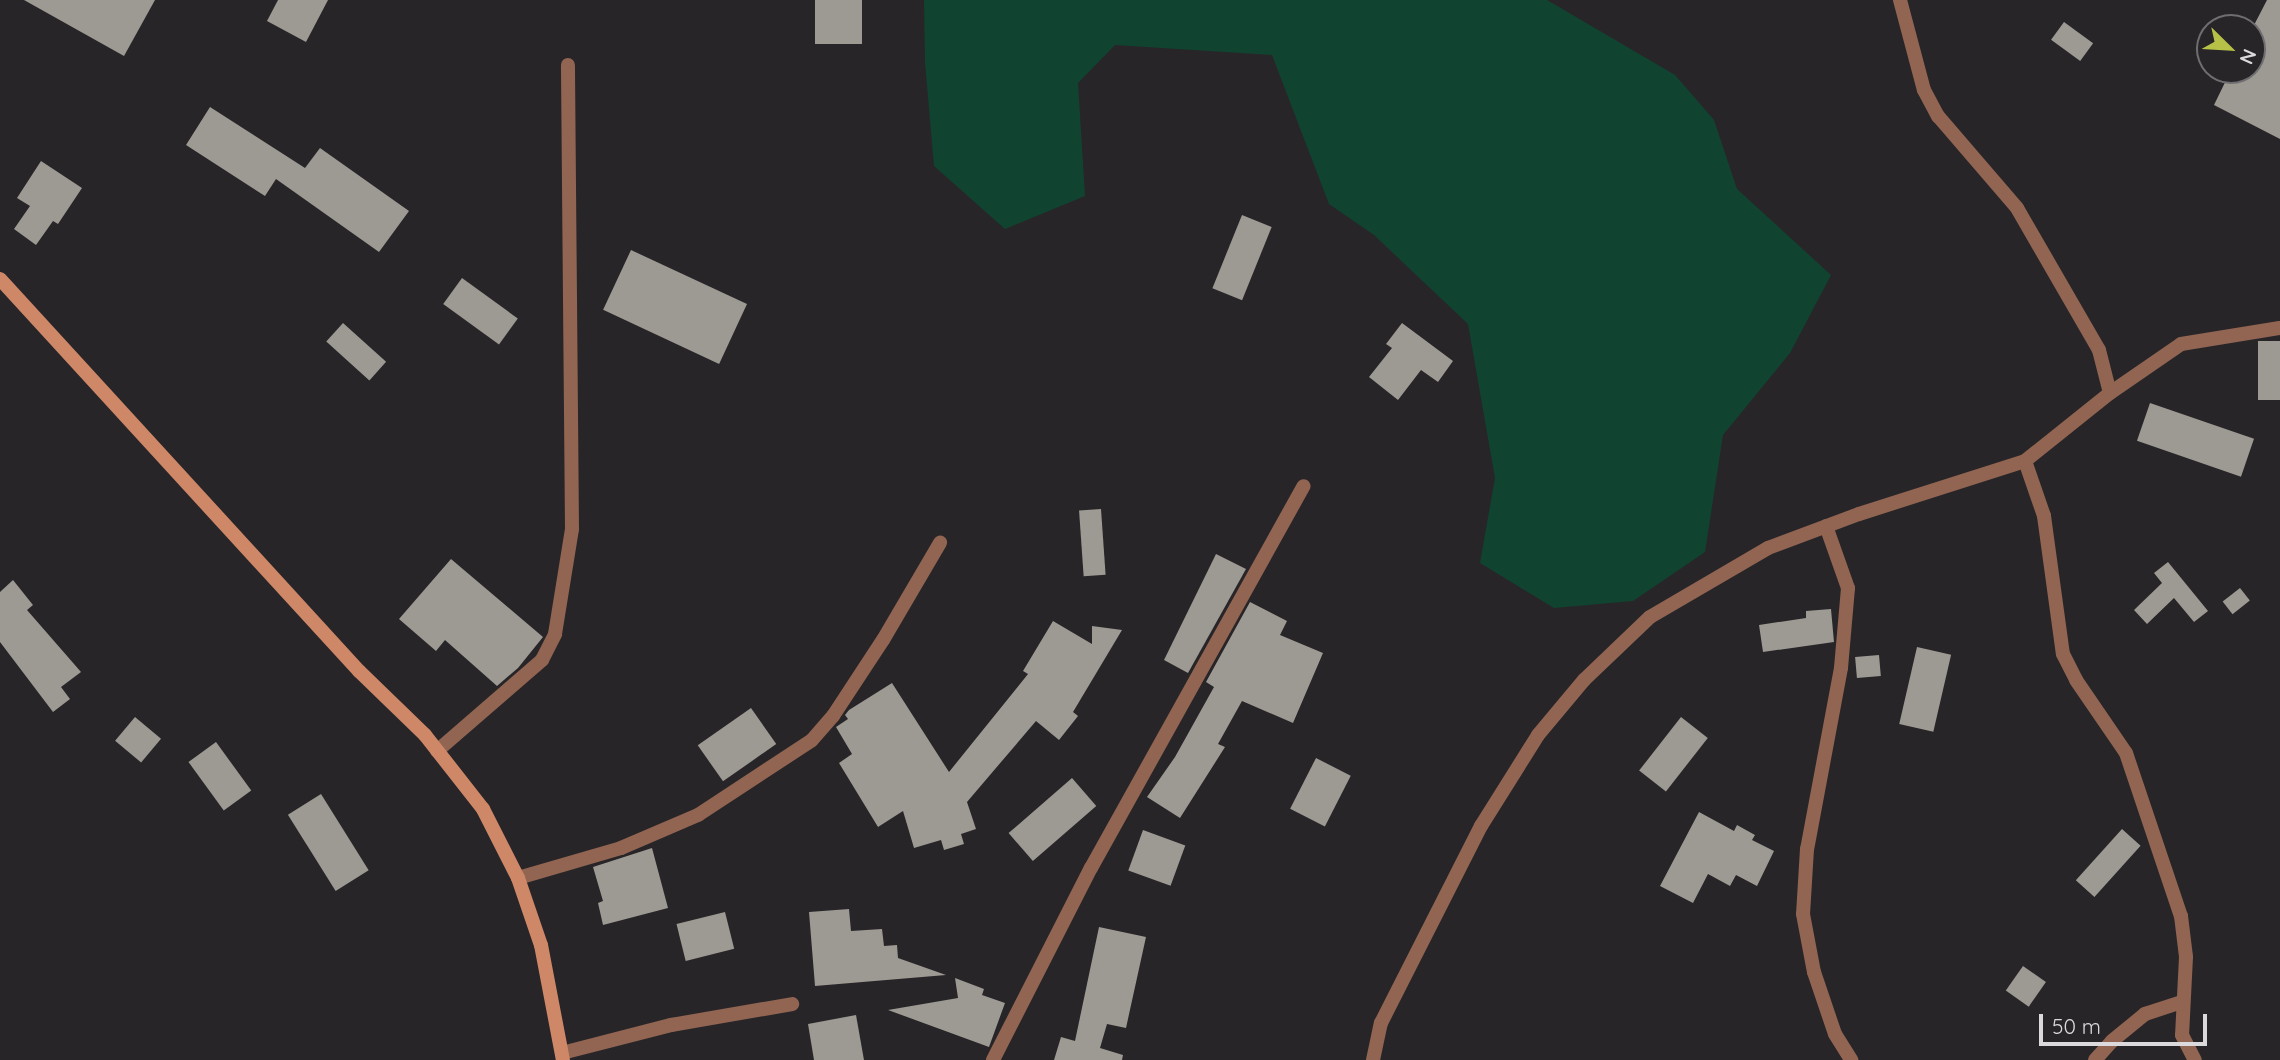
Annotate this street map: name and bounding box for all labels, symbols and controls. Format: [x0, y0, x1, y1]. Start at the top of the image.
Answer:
north arrow [2196, 14, 2266, 84]
text: N [2235, 45, 2262, 68]
scale bar [2042, 1000, 2210, 1044]
text: 50 m [2052, 1013, 2101, 1039]

